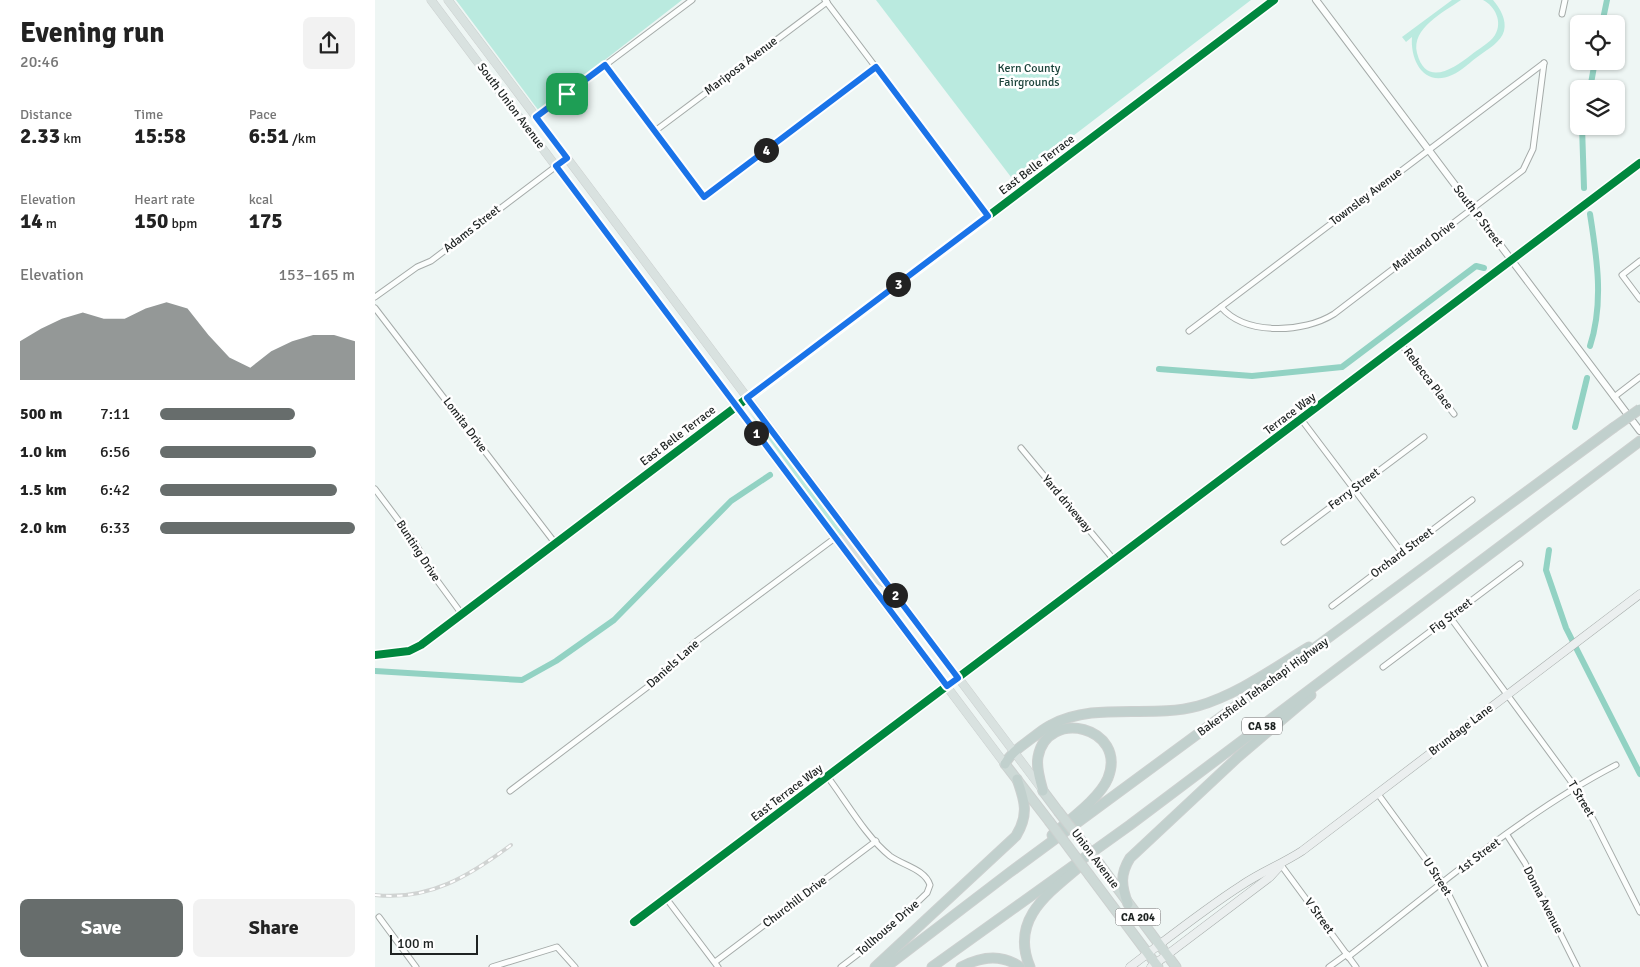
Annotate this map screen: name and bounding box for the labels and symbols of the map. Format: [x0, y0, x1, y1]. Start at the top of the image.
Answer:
street label: Mariposa Avenue [701, 34, 781, 98]
street label: South Union Avenue [474, 60, 548, 152]
park label: Kern County Fairgrounds [998, 61, 1061, 90]
pin [546, 73, 588, 115]
street label: East Belle Terrace [996, 132, 1078, 198]
pin: 4 [753, 138, 779, 162]
street label: Townsley Avenue [1327, 165, 1405, 229]
street label: South P Street [1450, 182, 1506, 250]
street label: Adams Street [440, 202, 504, 256]
street label: Maitland Drive [1389, 217, 1459, 275]
pin: 3 [885, 272, 911, 296]
street label: Rebecca Place [1400, 345, 1456, 413]
street label: Terrace Way [1261, 389, 1319, 438]
street label: Lomita Drive [440, 395, 490, 455]
street label: East Belle Terrace [637, 403, 719, 469]
pin: 1 [743, 420, 769, 446]
street label: Ferry Street [1325, 465, 1383, 513]
street label: Yard driveway [1039, 472, 1096, 536]
street label: Bunting Drive [393, 517, 443, 585]
street label: Orchard Street [1368, 524, 1436, 582]
pin: 2 [883, 582, 907, 608]
street label: Fig Street [1427, 595, 1475, 637]
street label: Bakersfield Tehachapi Highway [1195, 634, 1332, 740]
street label: Daniels Lane [644, 636, 702, 692]
street label: Brundage Lane [1426, 701, 1496, 759]
road number: CA 58 [1242, 718, 1282, 734]
street label: East Terrace Way [748, 761, 826, 825]
street label: T Street [1564, 778, 1598, 820]
street label: Union Avenue [1068, 826, 1122, 892]
street label: 1st Street [1455, 835, 1503, 877]
street label: U Street [1419, 855, 1455, 899]
street label: Donna Avenue [1520, 864, 1566, 936]
street label: Churchill Drive [760, 873, 830, 931]
street label: V Street [1301, 895, 1337, 937]
street label: Tollhouse Drive [854, 897, 922, 959]
road number: CA 204 [1115, 909, 1161, 926]
scale bar [390, 932, 477, 955]

